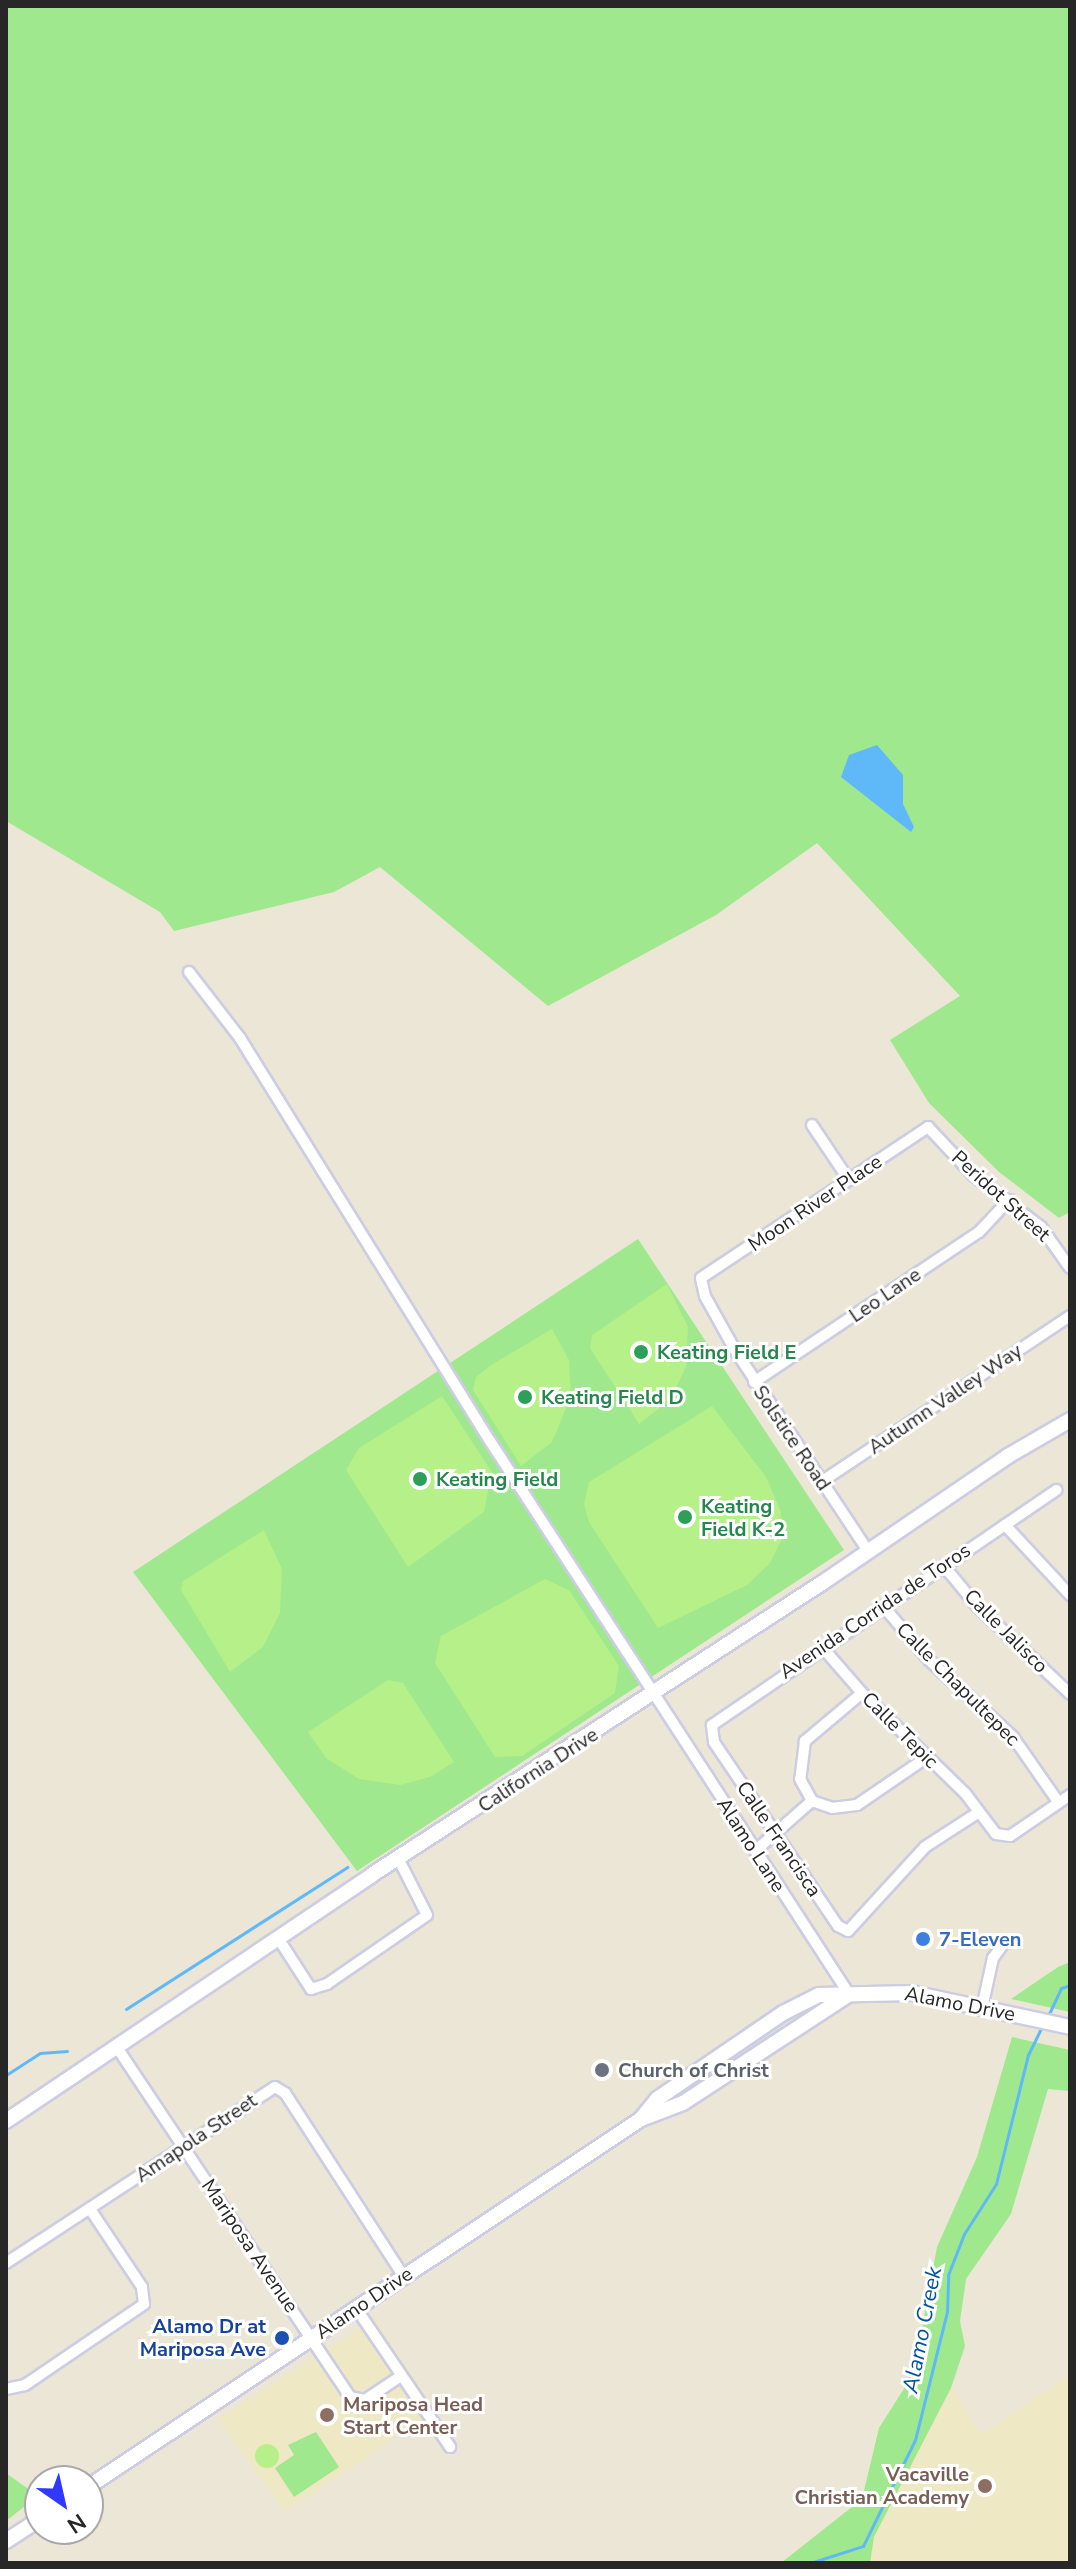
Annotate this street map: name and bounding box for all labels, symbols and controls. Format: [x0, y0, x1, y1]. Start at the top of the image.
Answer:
street label: Peridot Street [947, 1146, 1055, 1246]
street label: Moon River Place [744, 1149, 886, 1257]
street label: Leo Lane [845, 1262, 925, 1328]
street label: Autumn Valley Way [864, 1339, 1026, 1459]
place label: Keating Field E [657, 1340, 797, 1364]
marker: Keating Field E [632, 1343, 650, 1361]
street label: Solstice Road [748, 1381, 836, 1495]
place label: Keating Field D [541, 1385, 684, 1409]
marker: Keating Field D [516, 1388, 534, 1406]
place label: Keating Field [436, 1467, 558, 1491]
marker: Keating Field [411, 1470, 429, 1488]
place label: Keating Field K-2 [701, 1494, 785, 1541]
marker: Keating Field K-2 [676, 1508, 694, 1526]
street label: Avenida Corrida de Toros [775, 1538, 975, 1684]
street label: Calle Jalisco [959, 1584, 1053, 1678]
street label: Calle Chapultepec [891, 1617, 1025, 1751]
street label: Calle Tepic [857, 1687, 943, 1773]
street label: California Drive [474, 1722, 602, 1818]
street label: Calle Francisca [731, 1777, 827, 1901]
street label: Alamo Lane [712, 1793, 790, 1897]
place label: 7-Eleven [939, 1927, 1021, 1951]
marker: 7-Eleven [914, 1930, 932, 1948]
street label: Alamo Drive [903, 1982, 1017, 2026]
place label: Church of Christ [618, 2058, 769, 2082]
marker: Church of Christ [593, 2061, 611, 2079]
street label: Amapola Street [131, 2089, 261, 2187]
street label: Mariposa Avenue [197, 2175, 303, 2317]
street label: Alamo Drive [311, 2262, 417, 2344]
water label: Alamo Creek [898, 2265, 948, 2395]
place label: Alamo Dr at Mariposa Ave [140, 2314, 266, 2361]
marker: Alamo Dr at Mariposa Ave [273, 2329, 291, 2347]
place label: Mariposa Head Start Center [343, 2392, 483, 2439]
marker: Mariposa Head Start Center [318, 2406, 336, 2424]
place label: Vacaville Christian Academy [794, 2462, 969, 2509]
north arrow [24, 2465, 104, 2545]
marker: Vacaville Christian Academy [976, 2477, 994, 2495]
text: N [61, 2506, 92, 2540]

